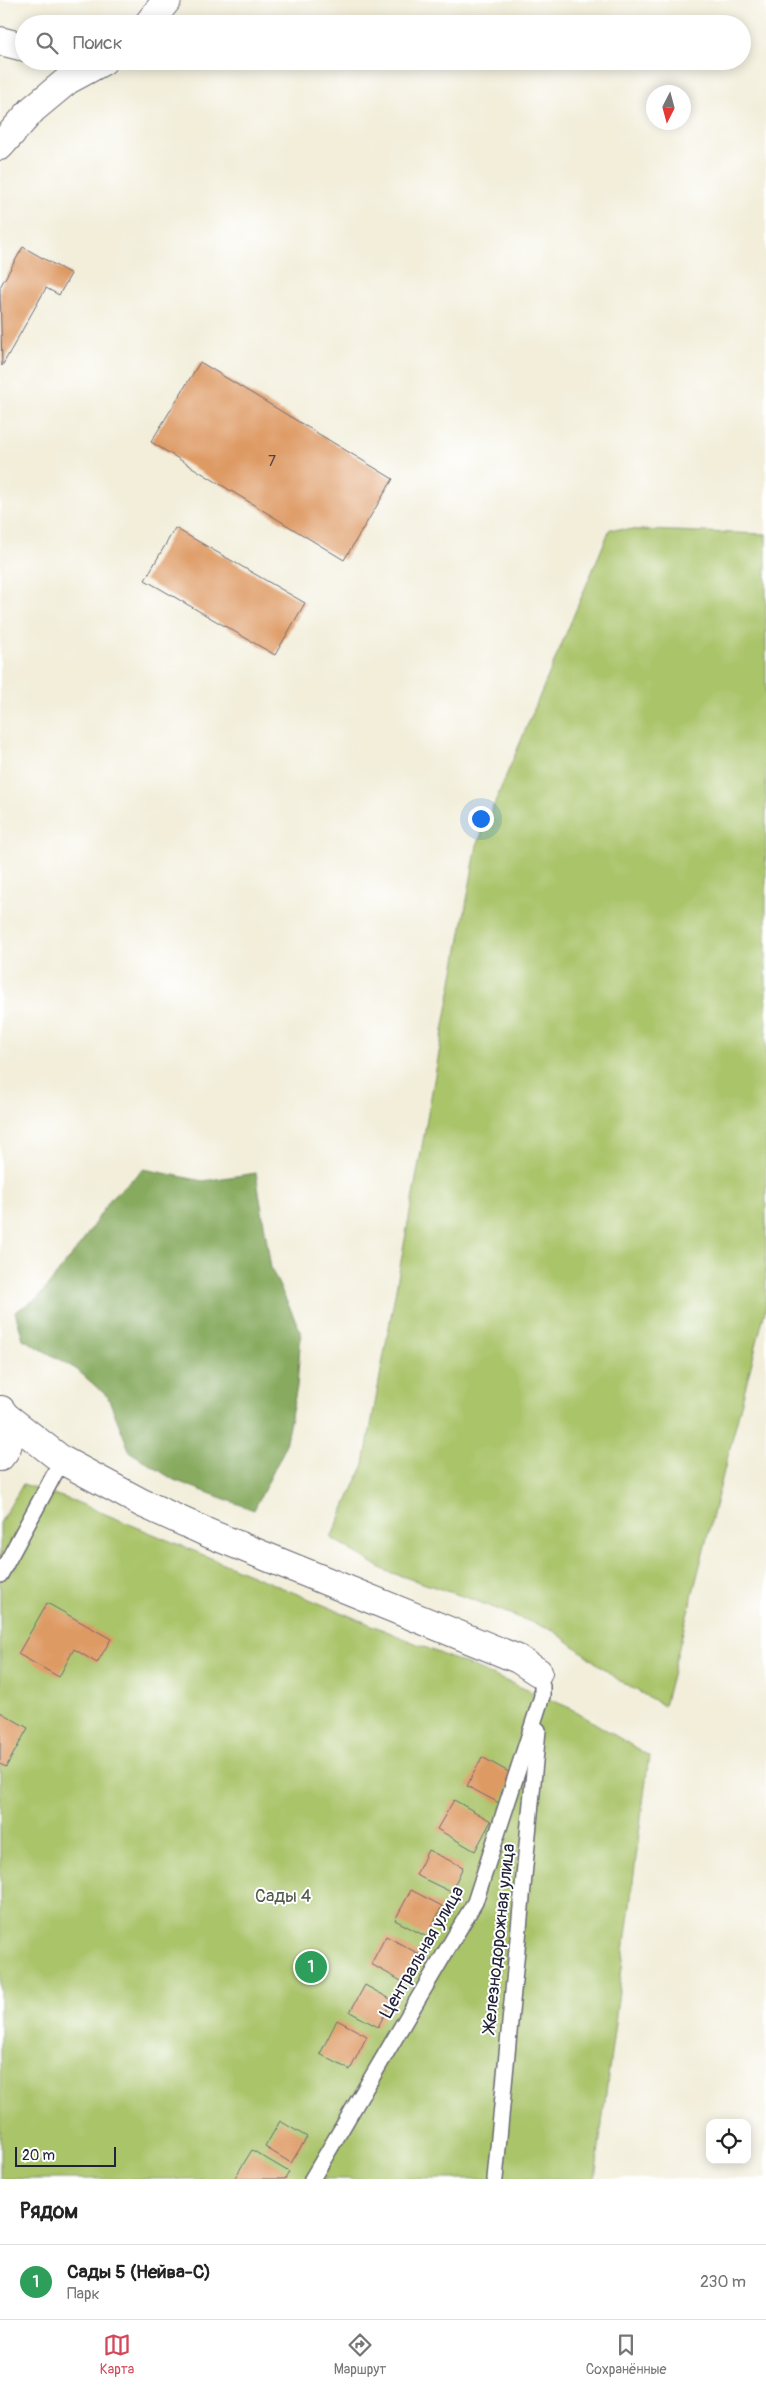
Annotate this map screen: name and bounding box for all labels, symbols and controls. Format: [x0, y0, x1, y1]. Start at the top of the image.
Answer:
search box [15, 15, 751, 70]
icon: search [33, 29, 61, 57]
text: Поиск [73, 31, 123, 55]
north arrow [646, 85, 691, 130]
house number: 7 [268, 452, 276, 471]
your location [468, 806, 494, 832]
street label: Железнодорожная улица [477, 1842, 520, 2037]
street label: Центральная улица [375, 1882, 469, 2022]
park label: Сады 4 [255, 1885, 312, 1908]
pin: 1 [295, 1948, 327, 1986]
map controls [706, 2119, 751, 2164]
button: locate [706, 2119, 751, 2164]
scale bar [15, 2144, 116, 2167]
text: 20 m [22, 2147, 55, 2164]
text: Рядом [20, 2198, 78, 2225]
text: Сады 5 (Нейва-С) [67, 2260, 211, 2284]
text: 1 [33, 2272, 39, 2292]
text: 230 m [700, 2272, 746, 2292]
text: Парк [67, 2284, 100, 2304]
tab: Карта [100, 2331, 134, 2378]
tab: Маршрут [334, 2331, 386, 2378]
tab: Сохранённые [586, 2331, 666, 2378]

